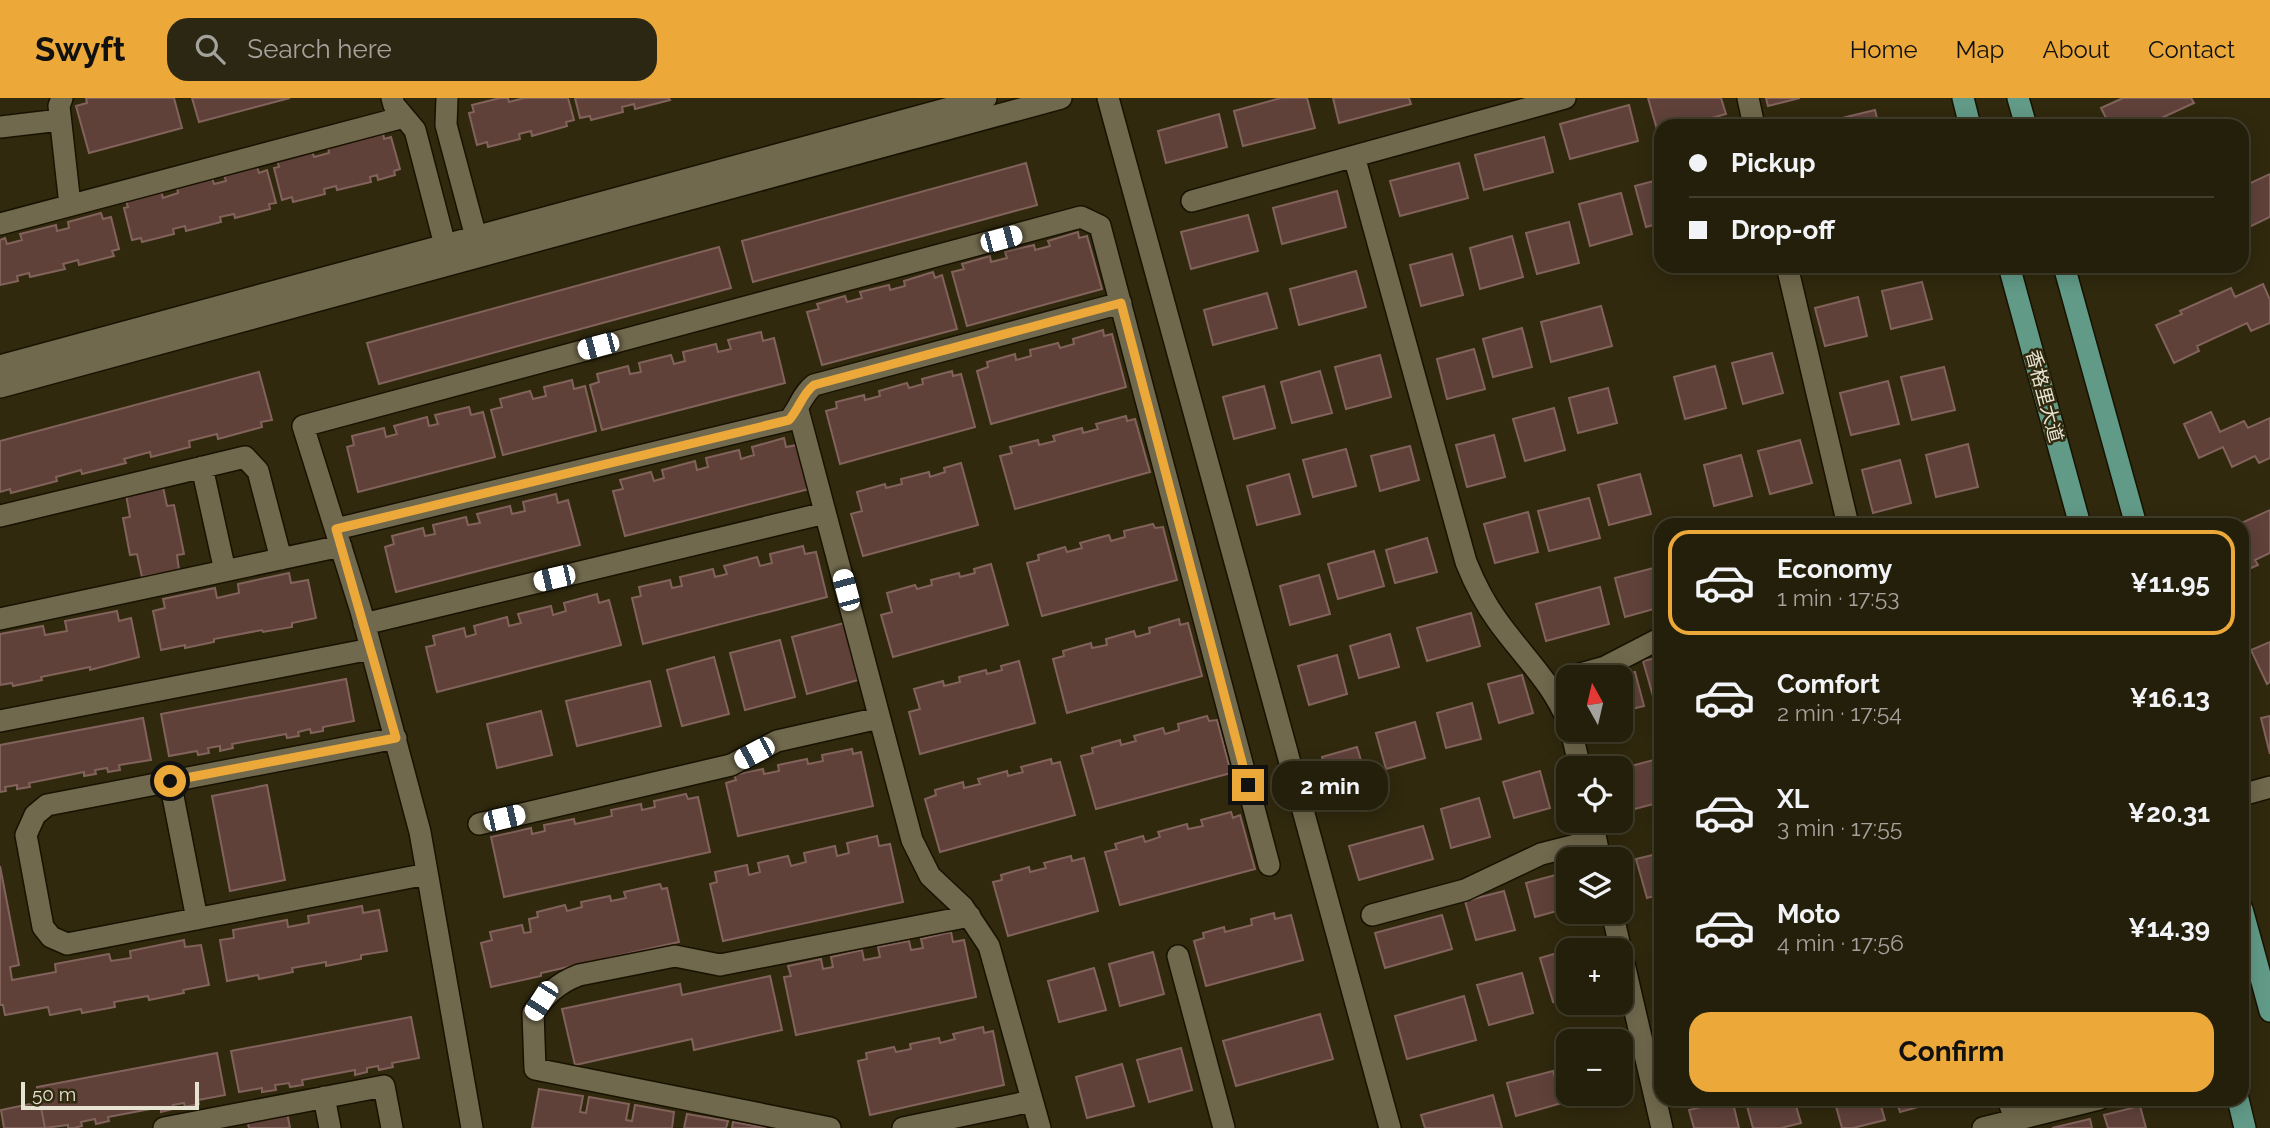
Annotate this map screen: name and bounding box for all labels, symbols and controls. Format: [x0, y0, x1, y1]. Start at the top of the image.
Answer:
search box [167, 18, 657, 81]
text: Swyft [35, 30, 125, 69]
icon: search [191, 30, 229, 68]
text: Search here [247, 34, 392, 64]
text: Home [1850, 35, 1918, 64]
text: Map [1956, 35, 2004, 64]
text: About [2042, 35, 2110, 64]
text: Contact [2148, 35, 2235, 64]
text: Pickup [1731, 148, 1816, 178]
text: Drop-off [1731, 215, 1835, 245]
car [978, 223, 1025, 255]
car [575, 330, 622, 362]
street label: 香格里大道 [2022, 347, 2068, 445]
icon: car [1693, 551, 1756, 614]
text: Economy [1777, 554, 1892, 584]
car [532, 563, 577, 593]
car [831, 567, 862, 613]
text: ¥11.95 [2130, 568, 2210, 598]
text: 1 min · 17:53 [1777, 584, 1900, 611]
north arrow [1556, 665, 1633, 742]
map controls [1556, 665, 1633, 1106]
icon: car [1693, 666, 1756, 729]
text: Comfort [1777, 669, 1880, 699]
text: ¥16.13 [2130, 683, 2210, 713]
text: 2 min · 17:54 [1777, 699, 1902, 726]
car [731, 734, 778, 772]
button: locate [1556, 756, 1633, 833]
callout: 2 min [1272, 760, 1388, 810]
route start [154, 765, 186, 797]
route end [1232, 769, 1264, 801]
text: 2 min [1300, 772, 1360, 799]
icon: car [1693, 781, 1756, 844]
text: XL [1777, 784, 1809, 814]
text: ¥20.31 [2128, 798, 2210, 828]
car [482, 803, 527, 833]
text: 3 min · 17:55 [1777, 814, 1902, 841]
button: layers [1556, 847, 1633, 924]
icon: car [1693, 896, 1756, 959]
text: Moto [1777, 899, 1840, 929]
text: ¥14.39 [2128, 913, 2210, 943]
text: 4 min · 17:56 [1777, 929, 1904, 956]
button: + [1556, 938, 1633, 1015]
car [521, 978, 562, 1024]
button: Confirm [1689, 1012, 2214, 1092]
button: − [1556, 1029, 1633, 1106]
scale bar [21, 1079, 200, 1111]
text: 50 m [32, 1083, 76, 1105]

